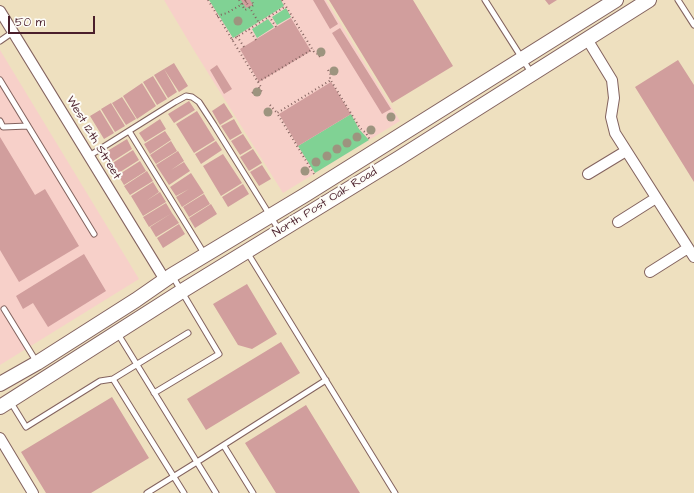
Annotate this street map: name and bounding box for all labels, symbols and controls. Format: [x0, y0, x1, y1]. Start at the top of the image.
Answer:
scale bar [10, 8, 97, 34]
text: 50 m [15, 14, 45, 31]
street label: West 12th Street [62, 94, 124, 182]
street label: North Post Oak Road [270, 165, 380, 241]

